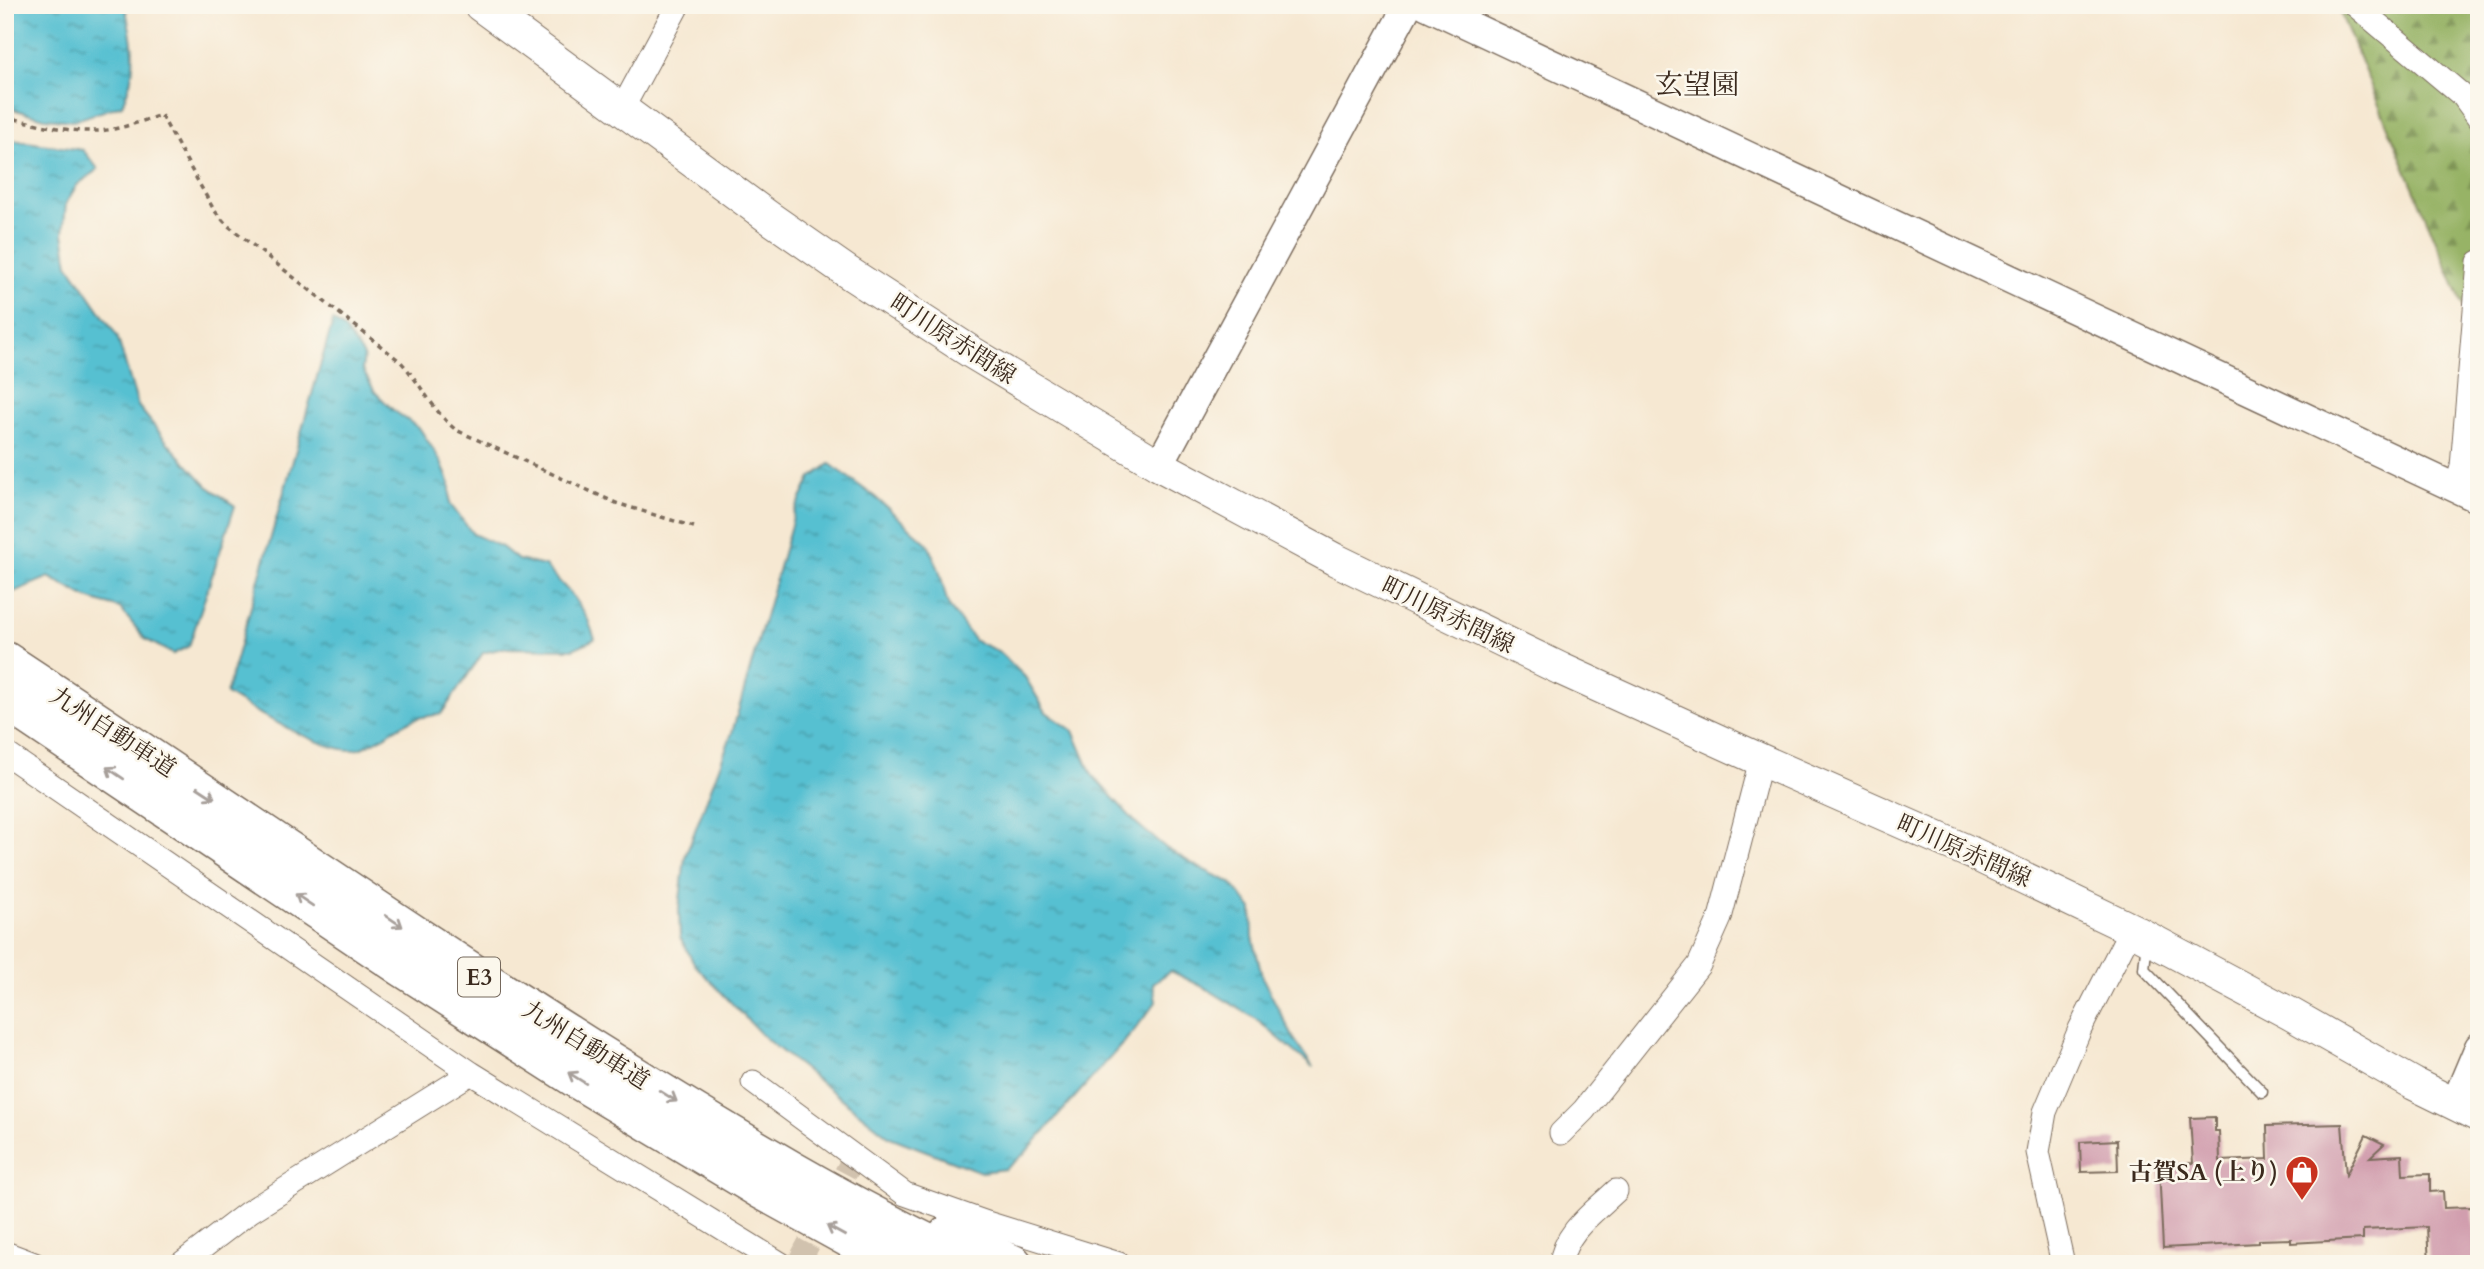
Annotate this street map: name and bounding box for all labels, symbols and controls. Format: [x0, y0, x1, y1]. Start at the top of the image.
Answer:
district label: 玄望園 [1655, 66, 1739, 104]
street label: 町川原赤間線 [883, 286, 1022, 392]
street label: 町川原赤間線 [1376, 569, 1520, 662]
street label: 九州自動車道 [43, 679, 182, 785]
one-way arrow [106, 766, 125, 781]
one-way arrow [195, 786, 215, 800]
street label: 町川原赤間線 [1891, 807, 2036, 896]
one-way arrow [295, 893, 314, 908]
one-way arrow [384, 913, 403, 928]
road number: E3 [458, 958, 500, 996]
street label: 九州自動車道 [516, 993, 656, 1098]
one-way arrow [567, 1071, 587, 1085]
one-way arrow [657, 1090, 677, 1104]
shop icon: 古賀SA (上り) [2283, 1153, 2321, 1202]
place label: 古賀SA (上り) [2128, 1156, 2278, 1189]
one-way arrow [826, 1224, 847, 1237]

